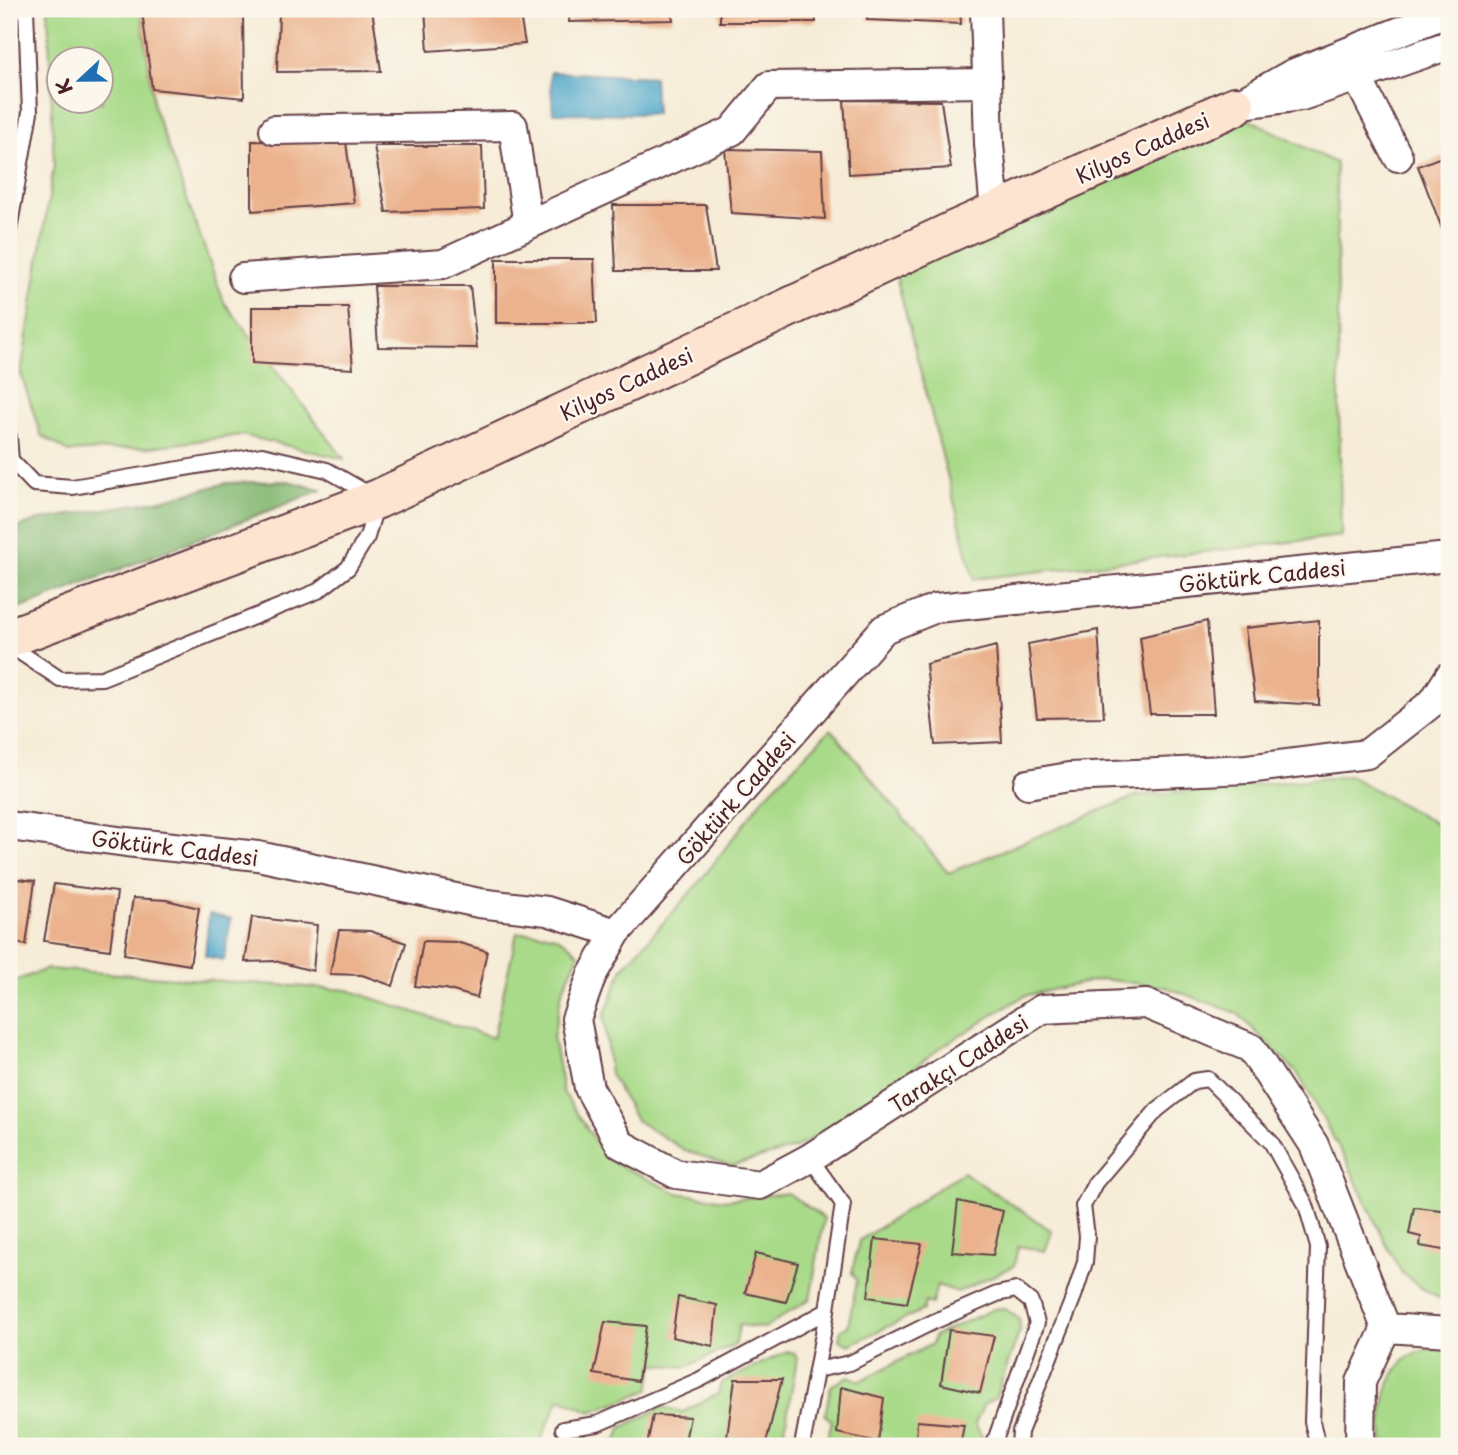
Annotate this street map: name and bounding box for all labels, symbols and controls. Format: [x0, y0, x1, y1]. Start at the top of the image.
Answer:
north arrow [46, 46, 116, 116]
text: K [48, 75, 79, 98]
street label: Kilyos Caddesi [1070, 103, 1214, 191]
street label: Kilyos Caddesi [554, 338, 698, 428]
street label: Göktürk Caddesi [1177, 550, 1347, 600]
street label: Göktürk Caddesi [668, 724, 802, 872]
street label: Göktürk Caddesi [90, 821, 260, 873]
street label: Tarakçı Caddesi [882, 1006, 1034, 1120]

